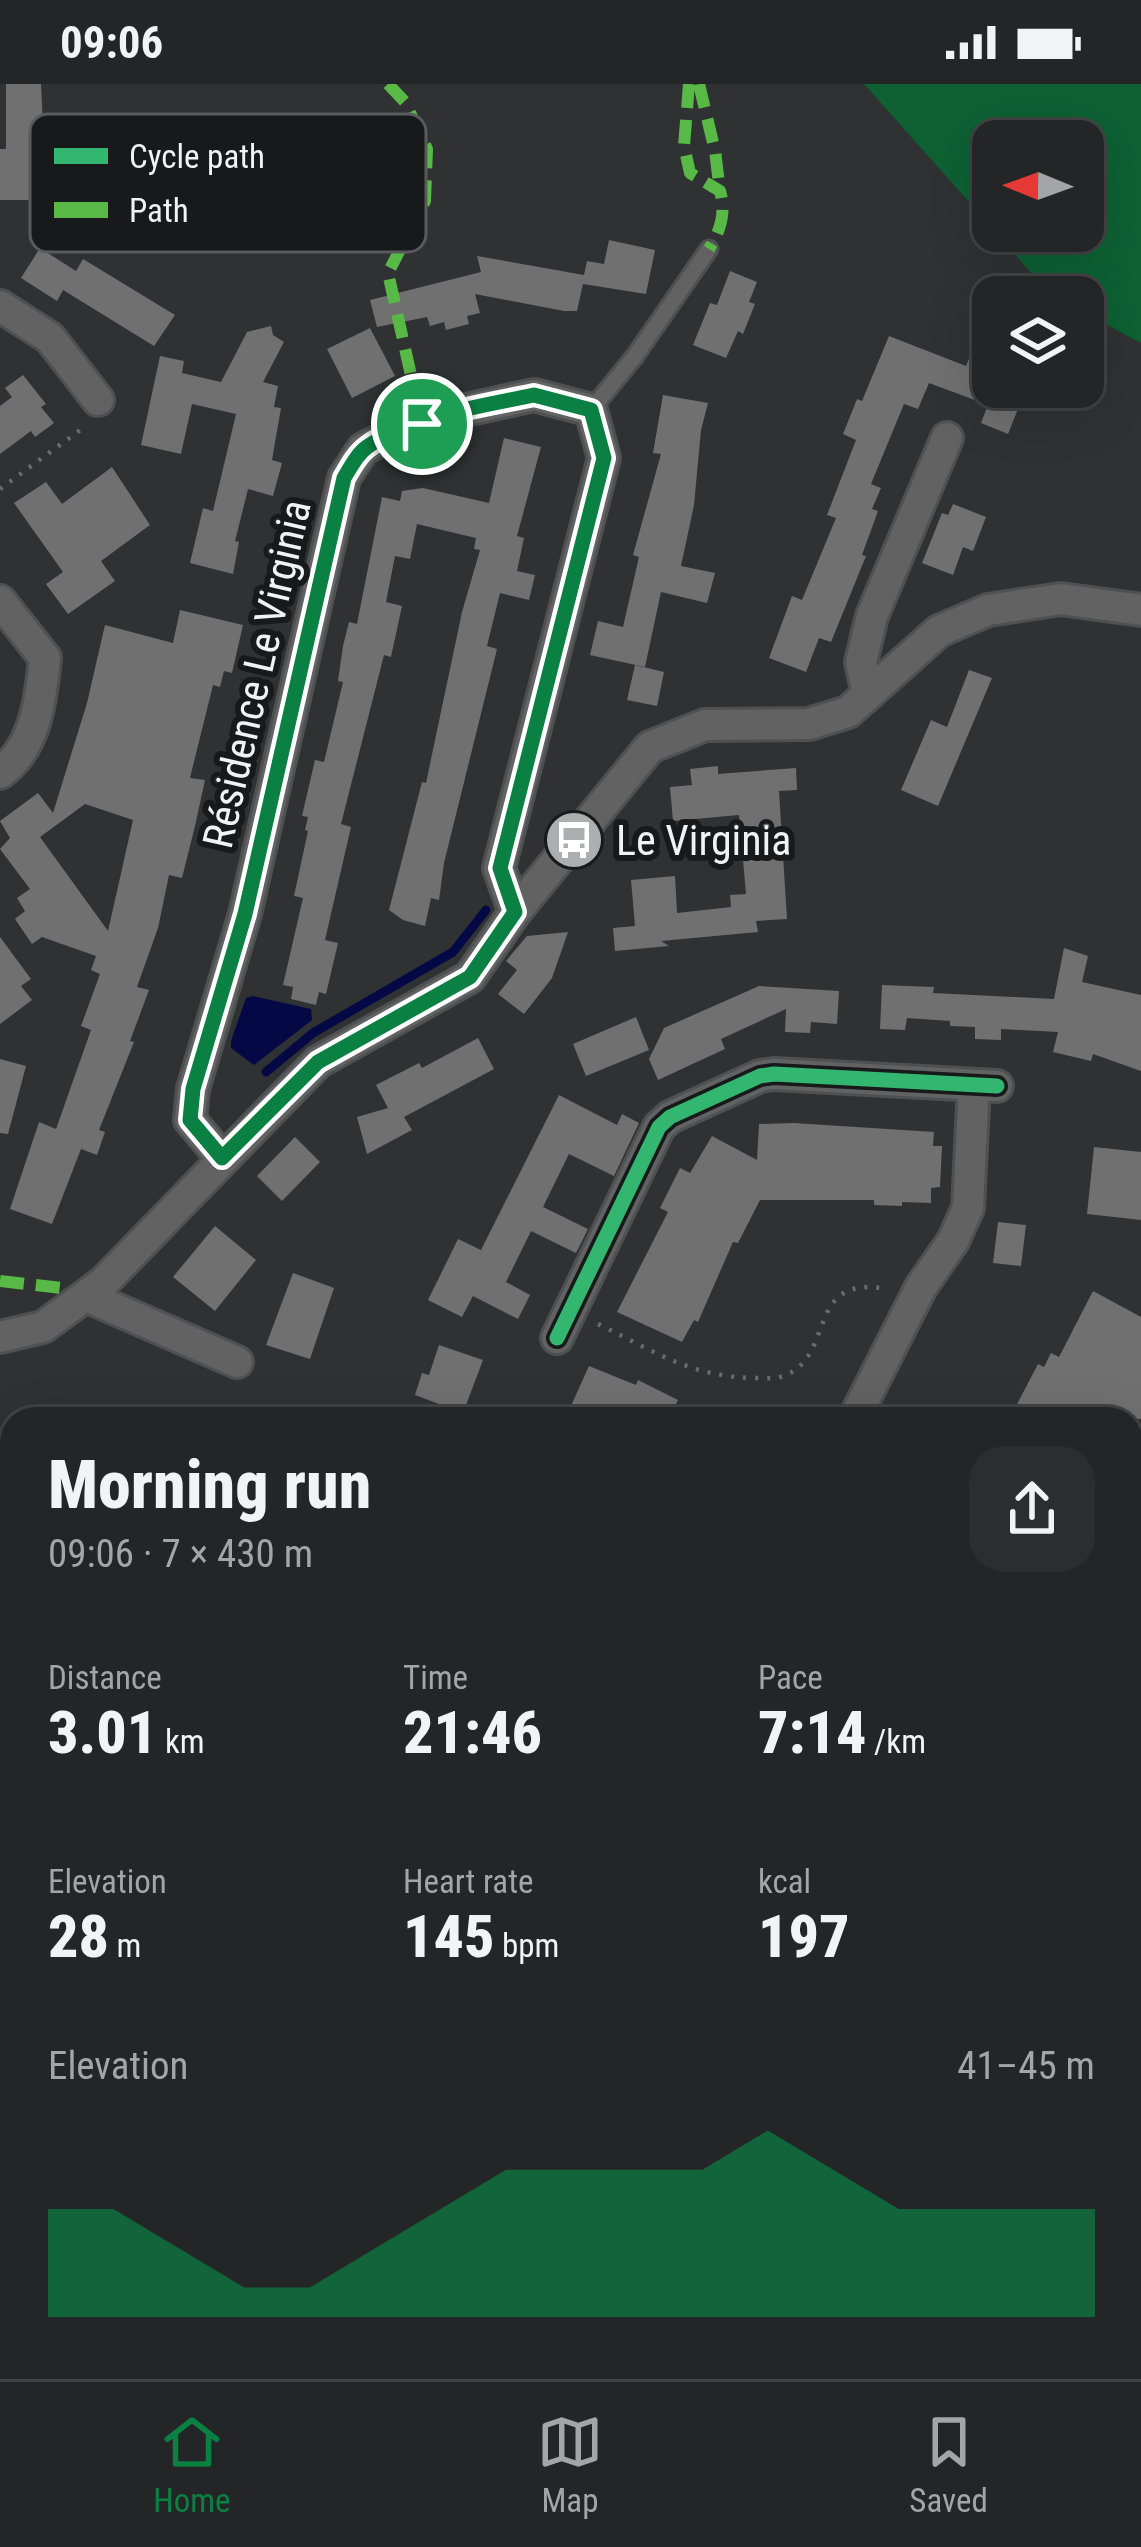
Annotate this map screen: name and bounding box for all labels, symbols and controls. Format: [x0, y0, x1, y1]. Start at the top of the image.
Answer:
text: 09:06 [60, 16, 163, 69]
legend [30, 114, 426, 252]
north arrow [972, 120, 1104, 252]
map controls [972, 120, 1104, 408]
text: Cycle path [129, 137, 265, 176]
text: Path [129, 191, 189, 230]
button: layers [972, 276, 1104, 408]
pin [371, 373, 473, 475]
icon: arrive [389, 391, 455, 457]
street label: Résidence Le Virginia [193, 495, 321, 853]
bus stop icon: Le Virginia [543, 809, 605, 871]
place label: Le Virginia [616, 816, 791, 865]
button: share [969, 1446, 1095, 1572]
text: Morning run [48, 1447, 371, 1524]
text: 09:06 · 7 × 430 m [48, 1531, 313, 1577]
text: Distance [48, 1658, 162, 1697]
text: Time [403, 1658, 468, 1697]
text: Pace [758, 1658, 823, 1697]
text: 3.01 [48, 1697, 157, 1768]
text: 21:46 [403, 1697, 542, 1768]
text: 7:14 [758, 1697, 866, 1768]
text: km [157, 1722, 205, 1761]
text: /km [866, 1722, 926, 1761]
text: Elevation [48, 1862, 167, 1901]
text: Heart rate [403, 1862, 533, 1901]
text: kcal [758, 1862, 811, 1901]
text: 28 [48, 1901, 109, 1972]
text: 145 [403, 1901, 495, 1972]
text: 197 [758, 1901, 850, 1972]
text: m [109, 1926, 141, 1965]
text: bpm [495, 1926, 559, 1965]
text: Elevation [48, 2043, 188, 2089]
text: 41–45 m [957, 2043, 1095, 2089]
tab: Home [153, 2409, 231, 2520]
tab: Map [537, 2409, 603, 2520]
tab: Saved [909, 2409, 988, 2520]

